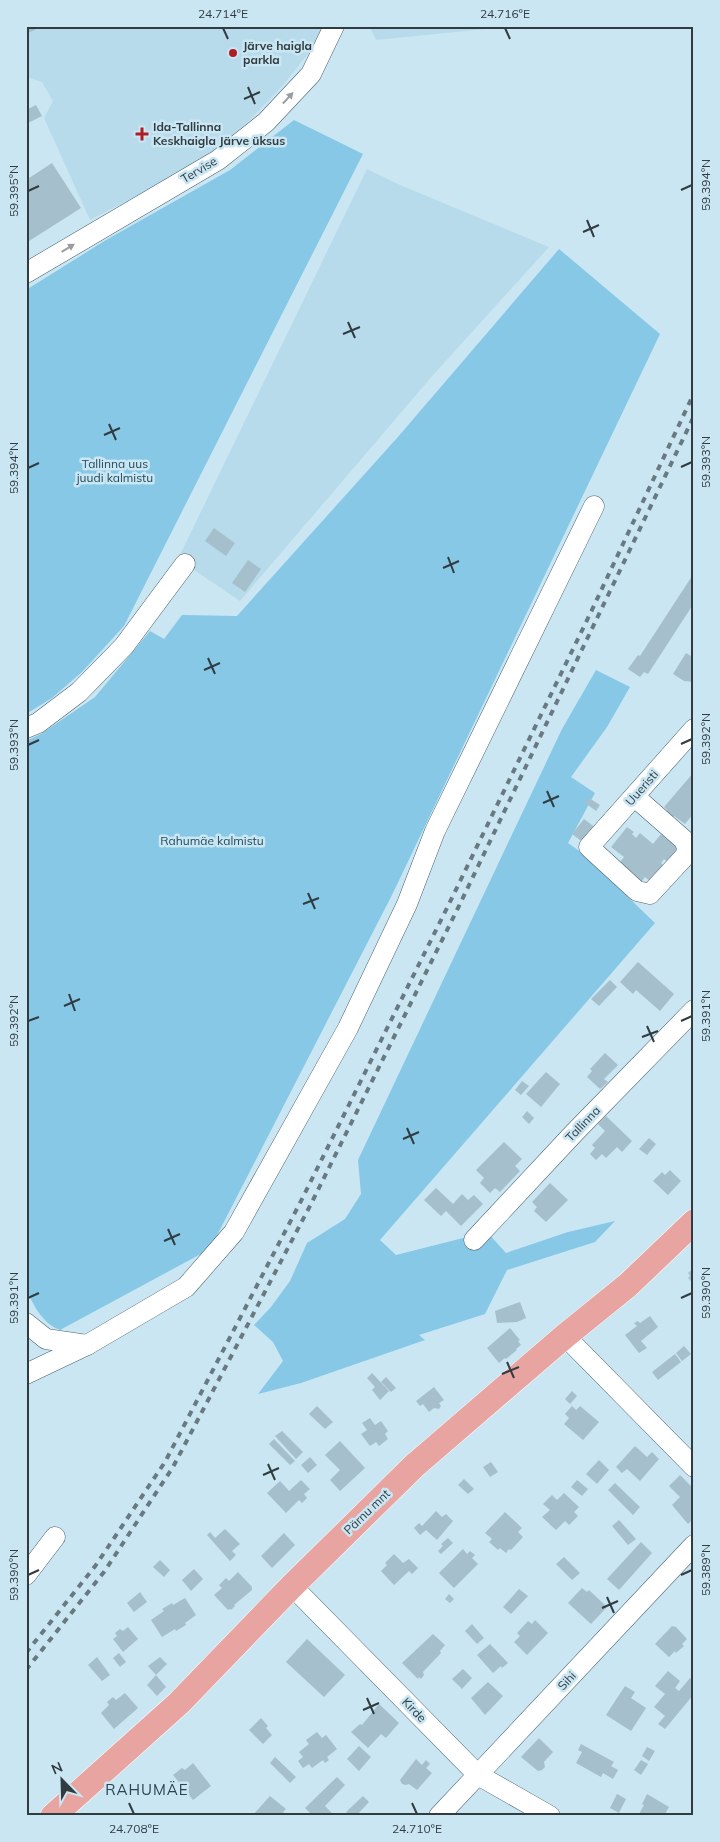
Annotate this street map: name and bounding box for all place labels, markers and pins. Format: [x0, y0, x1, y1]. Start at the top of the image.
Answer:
place label: Järve haigla parkla [243, 38, 312, 67]
marker: Järve haigla parkla [227, 47, 239, 59]
place label: Ida-Tallinna Keskhaigla Järve üksus [153, 119, 285, 148]
marker: Ida-Tallinna Keskhaigla Järve üksus [135, 127, 149, 141]

